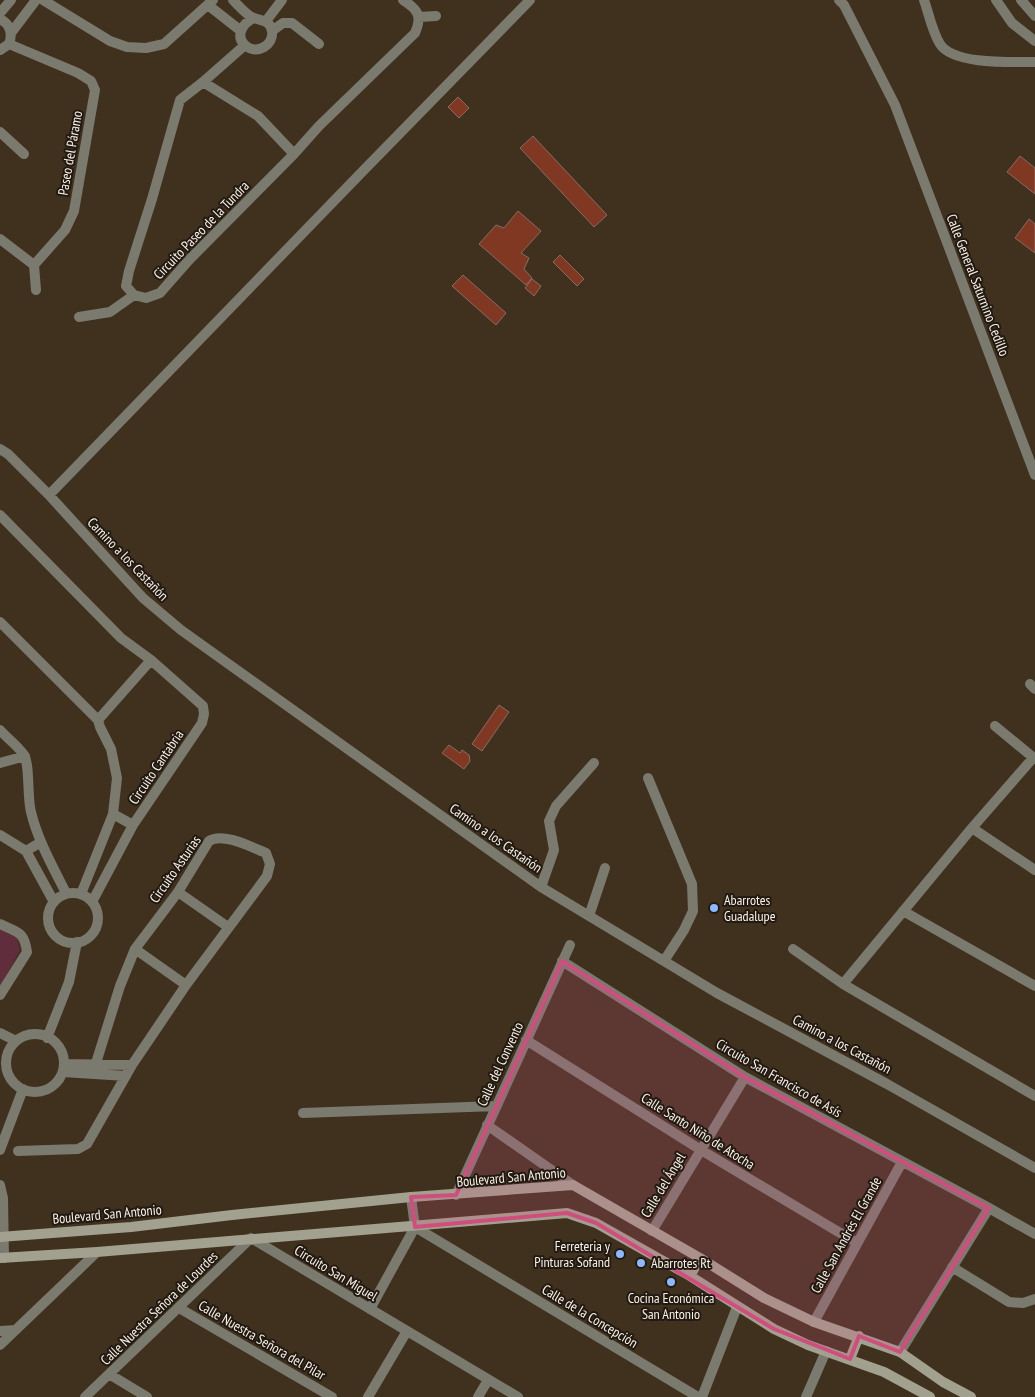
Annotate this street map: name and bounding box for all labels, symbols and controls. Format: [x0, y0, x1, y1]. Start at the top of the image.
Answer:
street label: Paseo del Páramo [54, 109, 86, 197]
street label: Circuito Paseo de la Tundra [149, 177, 253, 283]
street label: Calle General Saturnino Cedillo [943, 212, 1013, 358]
street label: Camino a los Castañón [84, 514, 172, 604]
street label: Circuito Cantabria [124, 726, 188, 808]
street label: Camino a los Castañón [446, 799, 546, 877]
street label: Circuito Asturias [145, 832, 205, 906]
place label: Abarrotes Guadalupe [724, 891, 776, 925]
marker: Abarrotes Guadalupe [708, 902, 720, 914]
street label: Camino a los Castañón [790, 1010, 894, 1078]
street label: Calle del Convento [473, 1019, 527, 1109]
street label: Circuito San Francisco de Asís [713, 1035, 845, 1121]
street label: Calle Santo Niño de Atocha [638, 1089, 758, 1173]
street label: Calle del Ángel [637, 1149, 690, 1221]
street label: Boulevard San Antonio [456, 1163, 566, 1191]
street label: Calle San Andrés El Grande [807, 1174, 886, 1296]
street label: Boulevard San Antonio [52, 1200, 162, 1228]
place label: Ferreteria y Pinturas Sofand [534, 1237, 611, 1271]
street label: Circuito San Miguel [291, 1241, 382, 1305]
street label: Calle Nuestra Señora de Lourdes [96, 1247, 222, 1369]
marker: Ferreteria y Pinturas Sofand [614, 1248, 626, 1260]
place label: Abarrotes Rt [651, 1254, 711, 1272]
marker: Abarrotes Rt [635, 1257, 647, 1269]
marker: Cocina Económica San Antonio [665, 1276, 677, 1288]
street label: Calle de la Concepción [539, 1280, 641, 1352]
place label: Cocina Económica San Antonio [628, 1289, 714, 1323]
street label: Calle Nuestra Señora del Pilar [195, 1296, 329, 1384]

